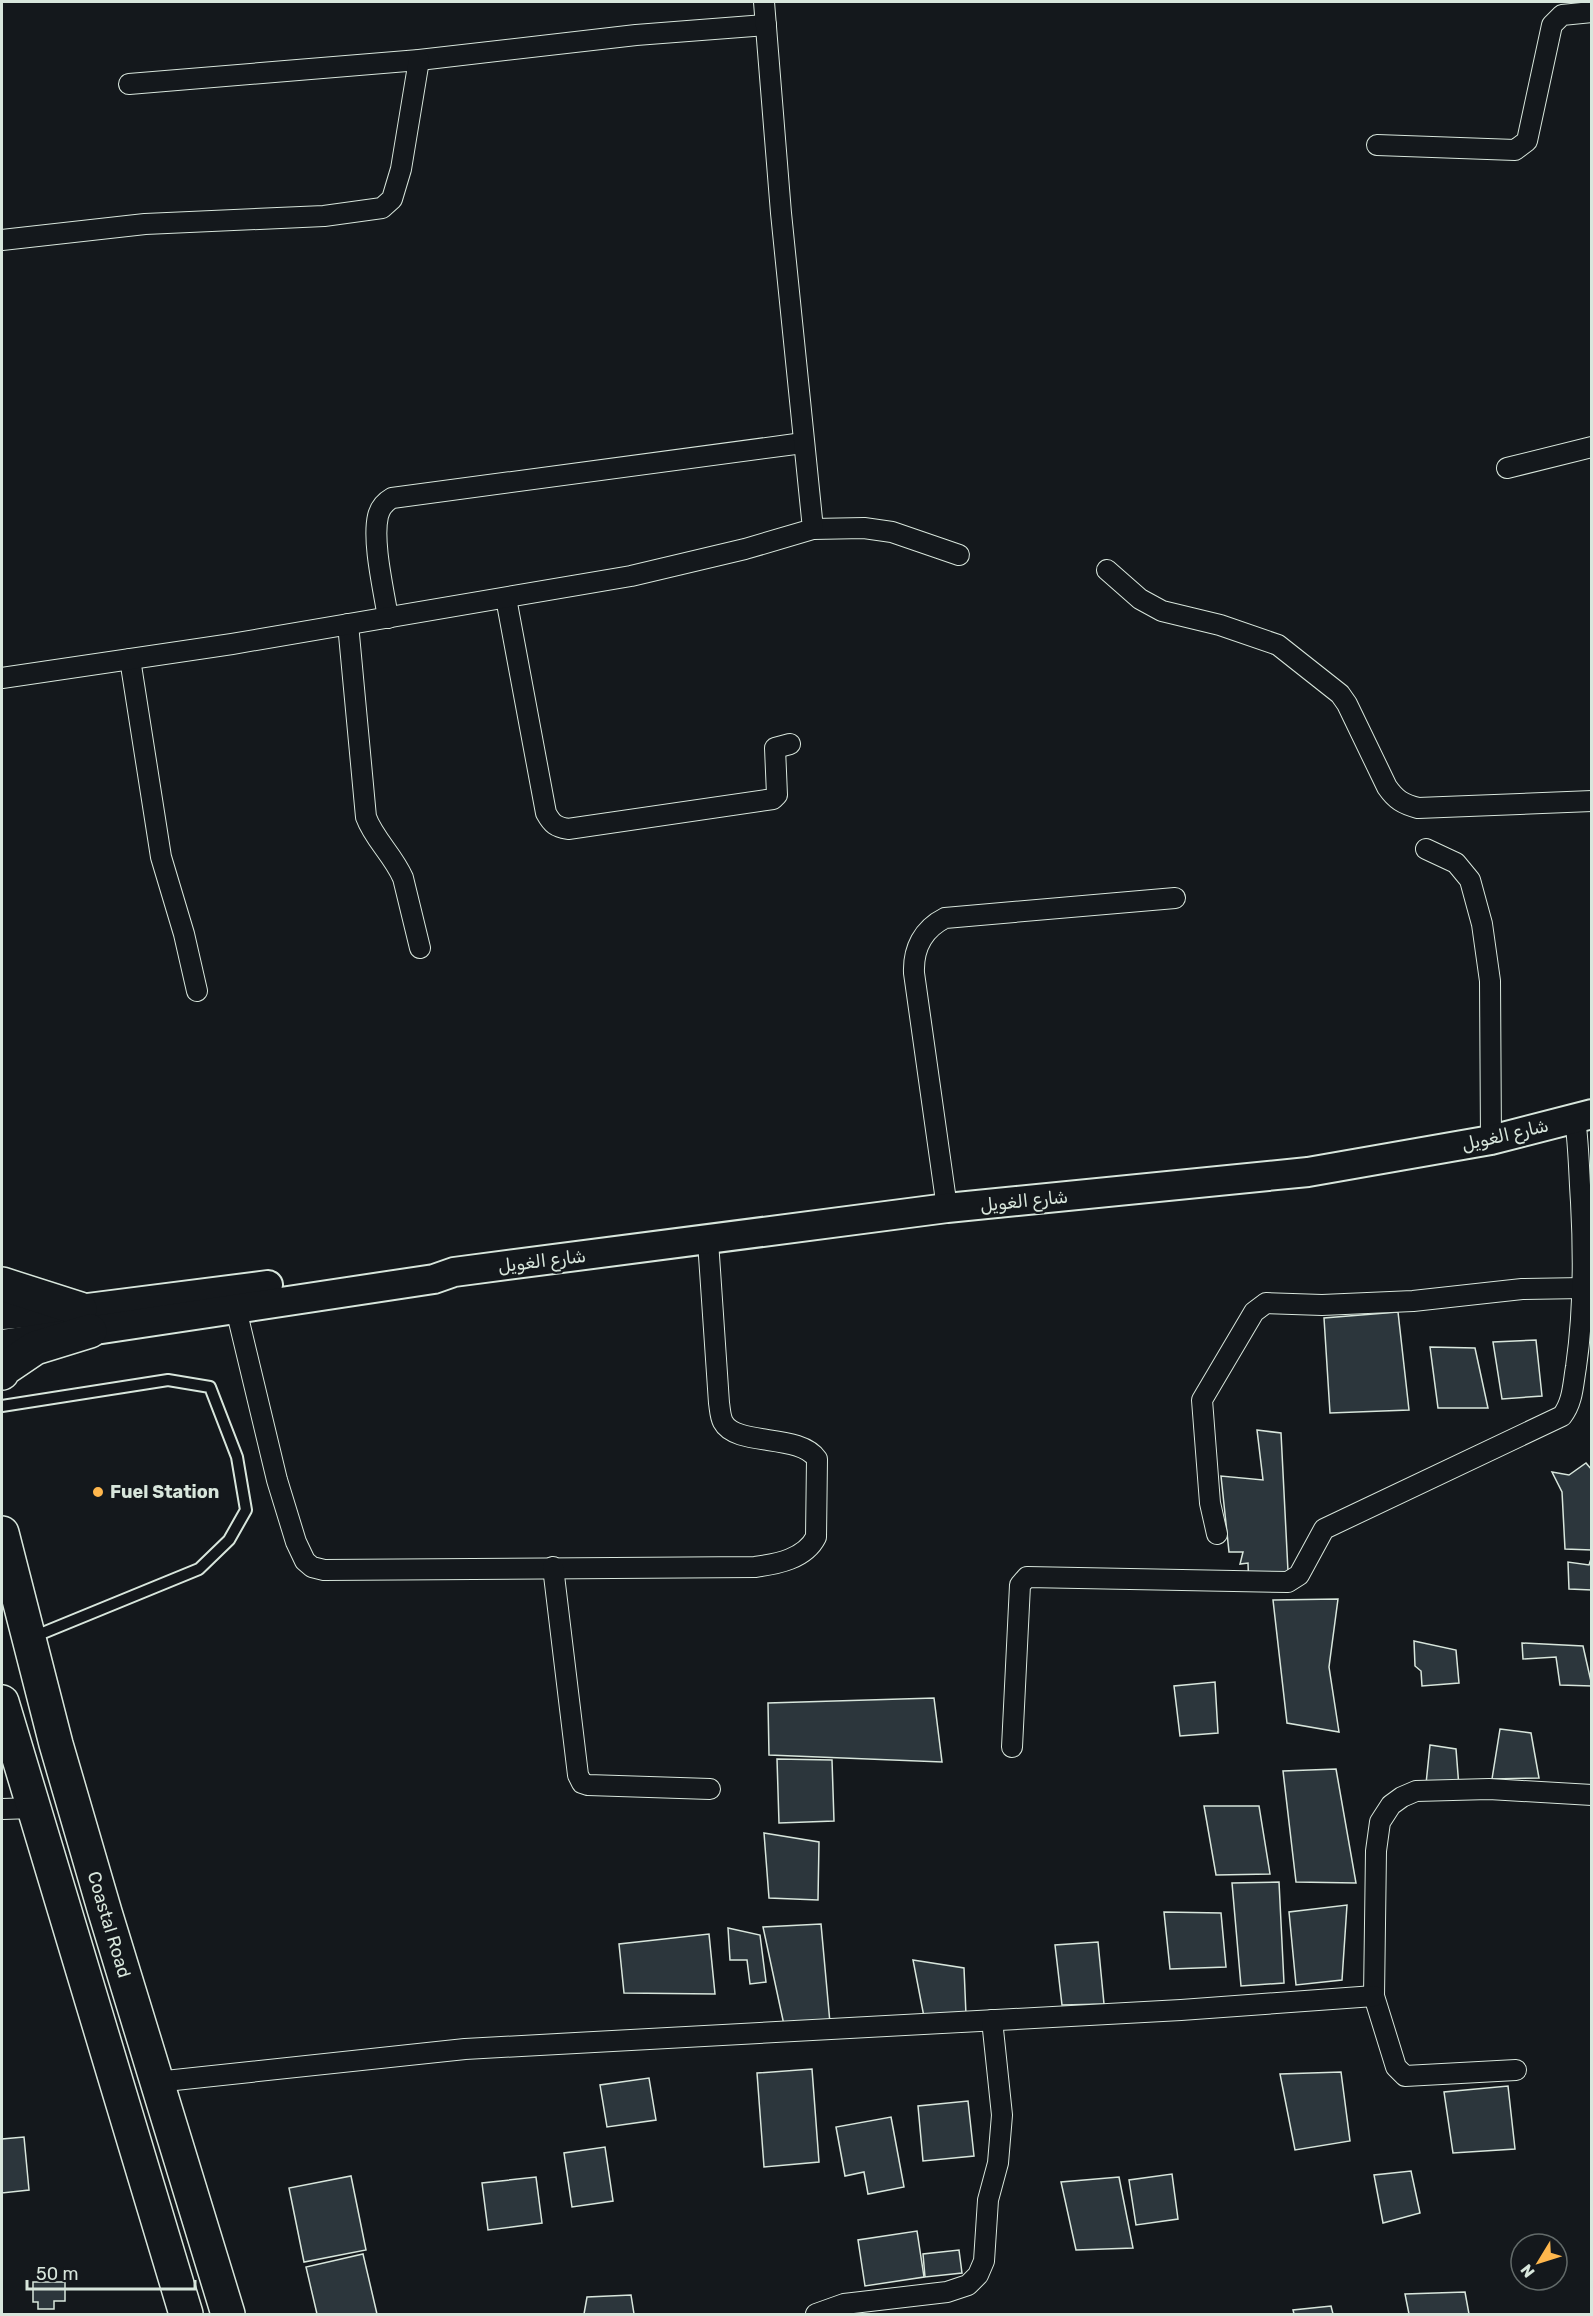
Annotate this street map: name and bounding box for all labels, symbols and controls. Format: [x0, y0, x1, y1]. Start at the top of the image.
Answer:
street label: شارع الغويل [1459, 1114, 1551, 1157]
street label: شارع الغويل [979, 1185, 1069, 1218]
street label: شارع الغويل [497, 1245, 587, 1278]
place label: Fuel Station [110, 1481, 219, 1503]
marker: Fuel Station [91, 1485, 105, 1499]
street label: Coastal Road [83, 1869, 135, 1980]
north arrow [1509, 2232, 1569, 2292]
scale bar [27, 2253, 195, 2291]
text: N [1517, 2261, 1539, 2281]
text: 50 m [36, 2263, 79, 2285]

